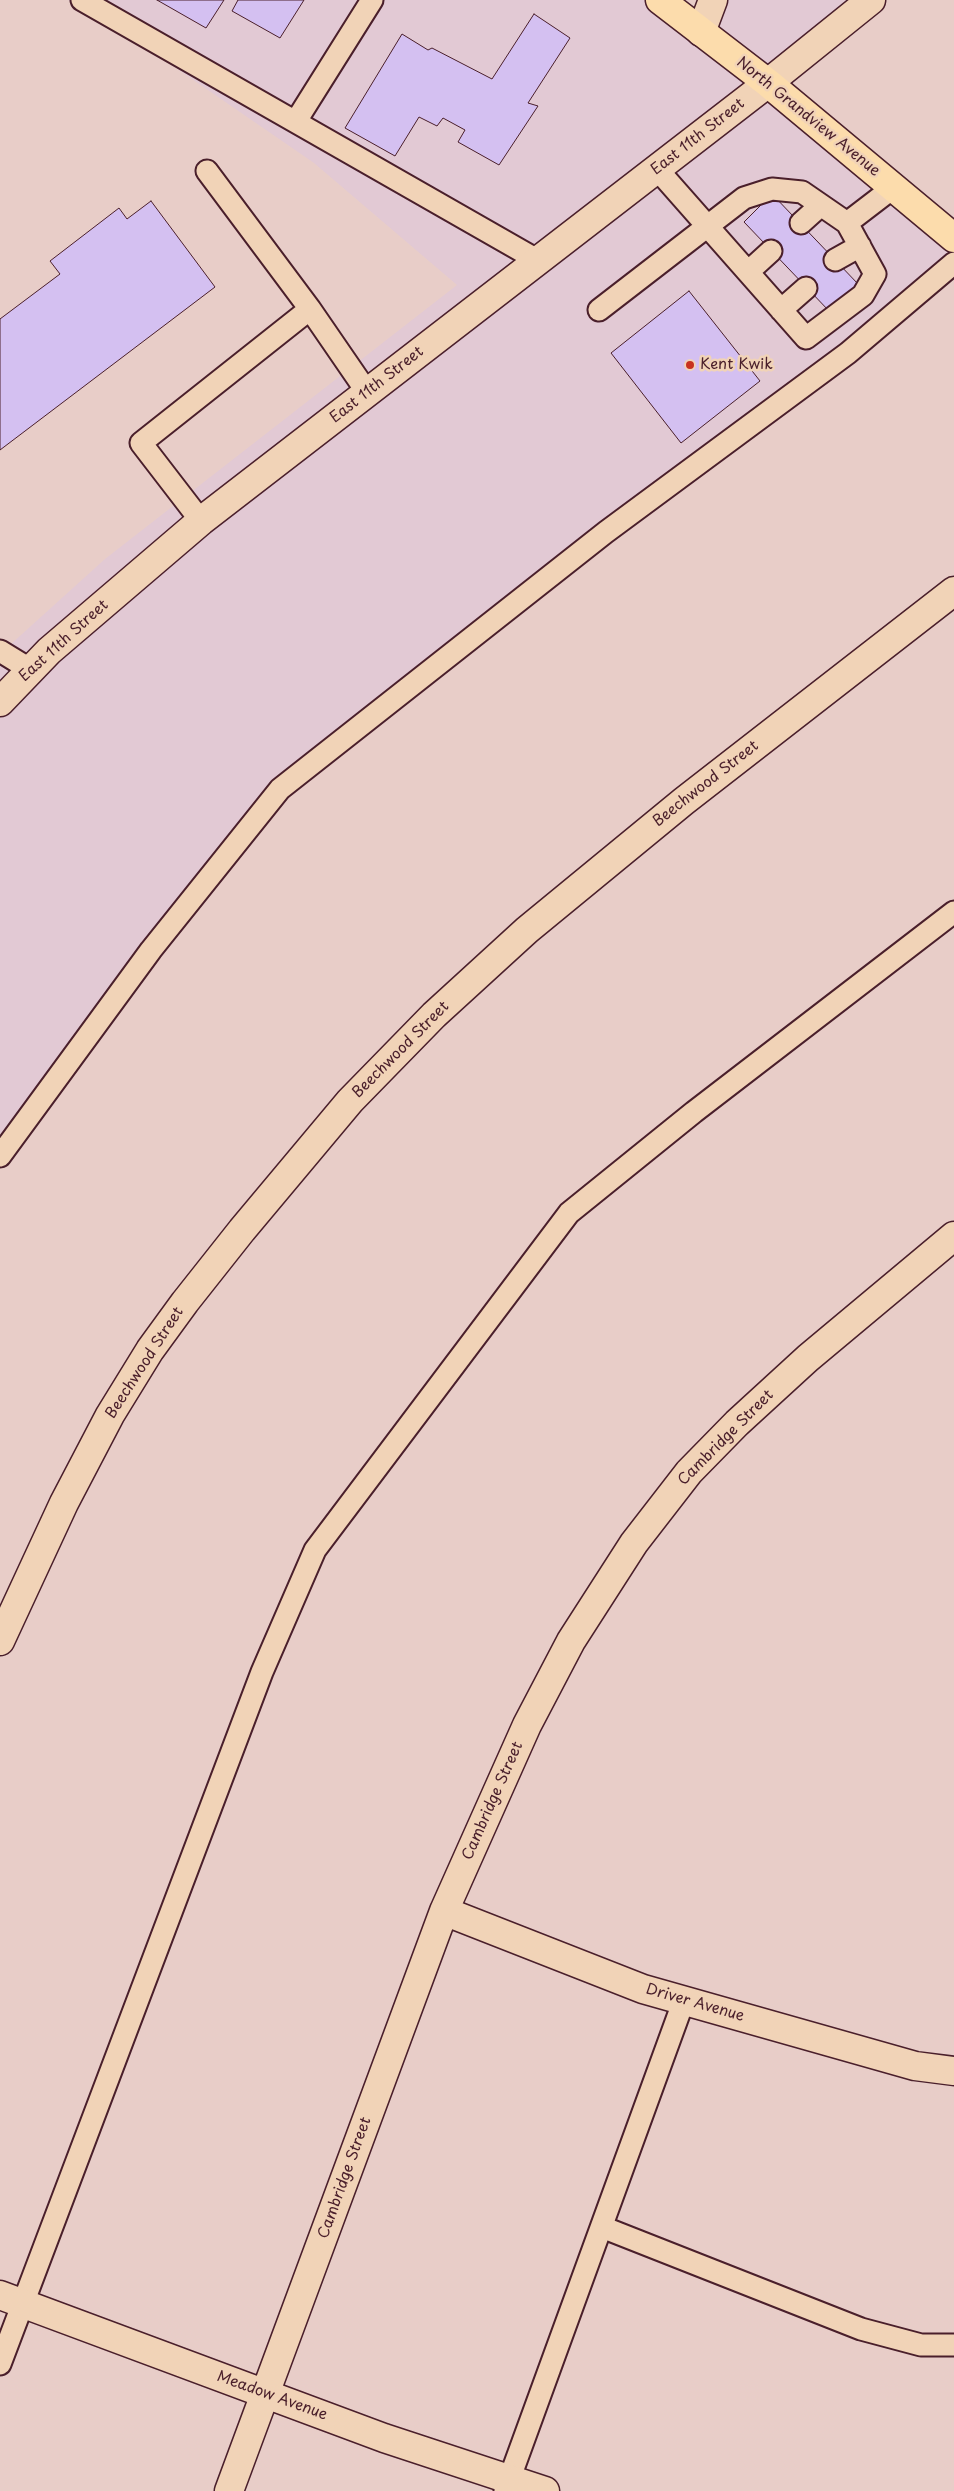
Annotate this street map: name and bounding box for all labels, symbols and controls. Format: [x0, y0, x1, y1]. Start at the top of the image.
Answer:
street label: North Grandview Avenue [733, 54, 883, 180]
street label: East 11th Street [648, 95, 748, 179]
street label: East 11th Street [327, 343, 427, 427]
place label: Kent Kwik [700, 356, 773, 374]
marker: Kent Kwik [684, 359, 696, 371]
street label: East 11th Street [16, 596, 112, 686]
street label: Beechwood Street [650, 737, 762, 831]
street label: Beechwood Street [349, 998, 453, 1102]
street label: Beechwood Street [102, 1304, 188, 1422]
street label: Cambridge Street [674, 1386, 778, 1490]
street label: Cambridge Street [459, 1739, 527, 1863]
street label: Driver Avenue [644, 1980, 746, 2026]
street label: Cambridge Street [315, 2115, 375, 2241]
street label: Meadow Avenue [214, 2368, 330, 2424]

